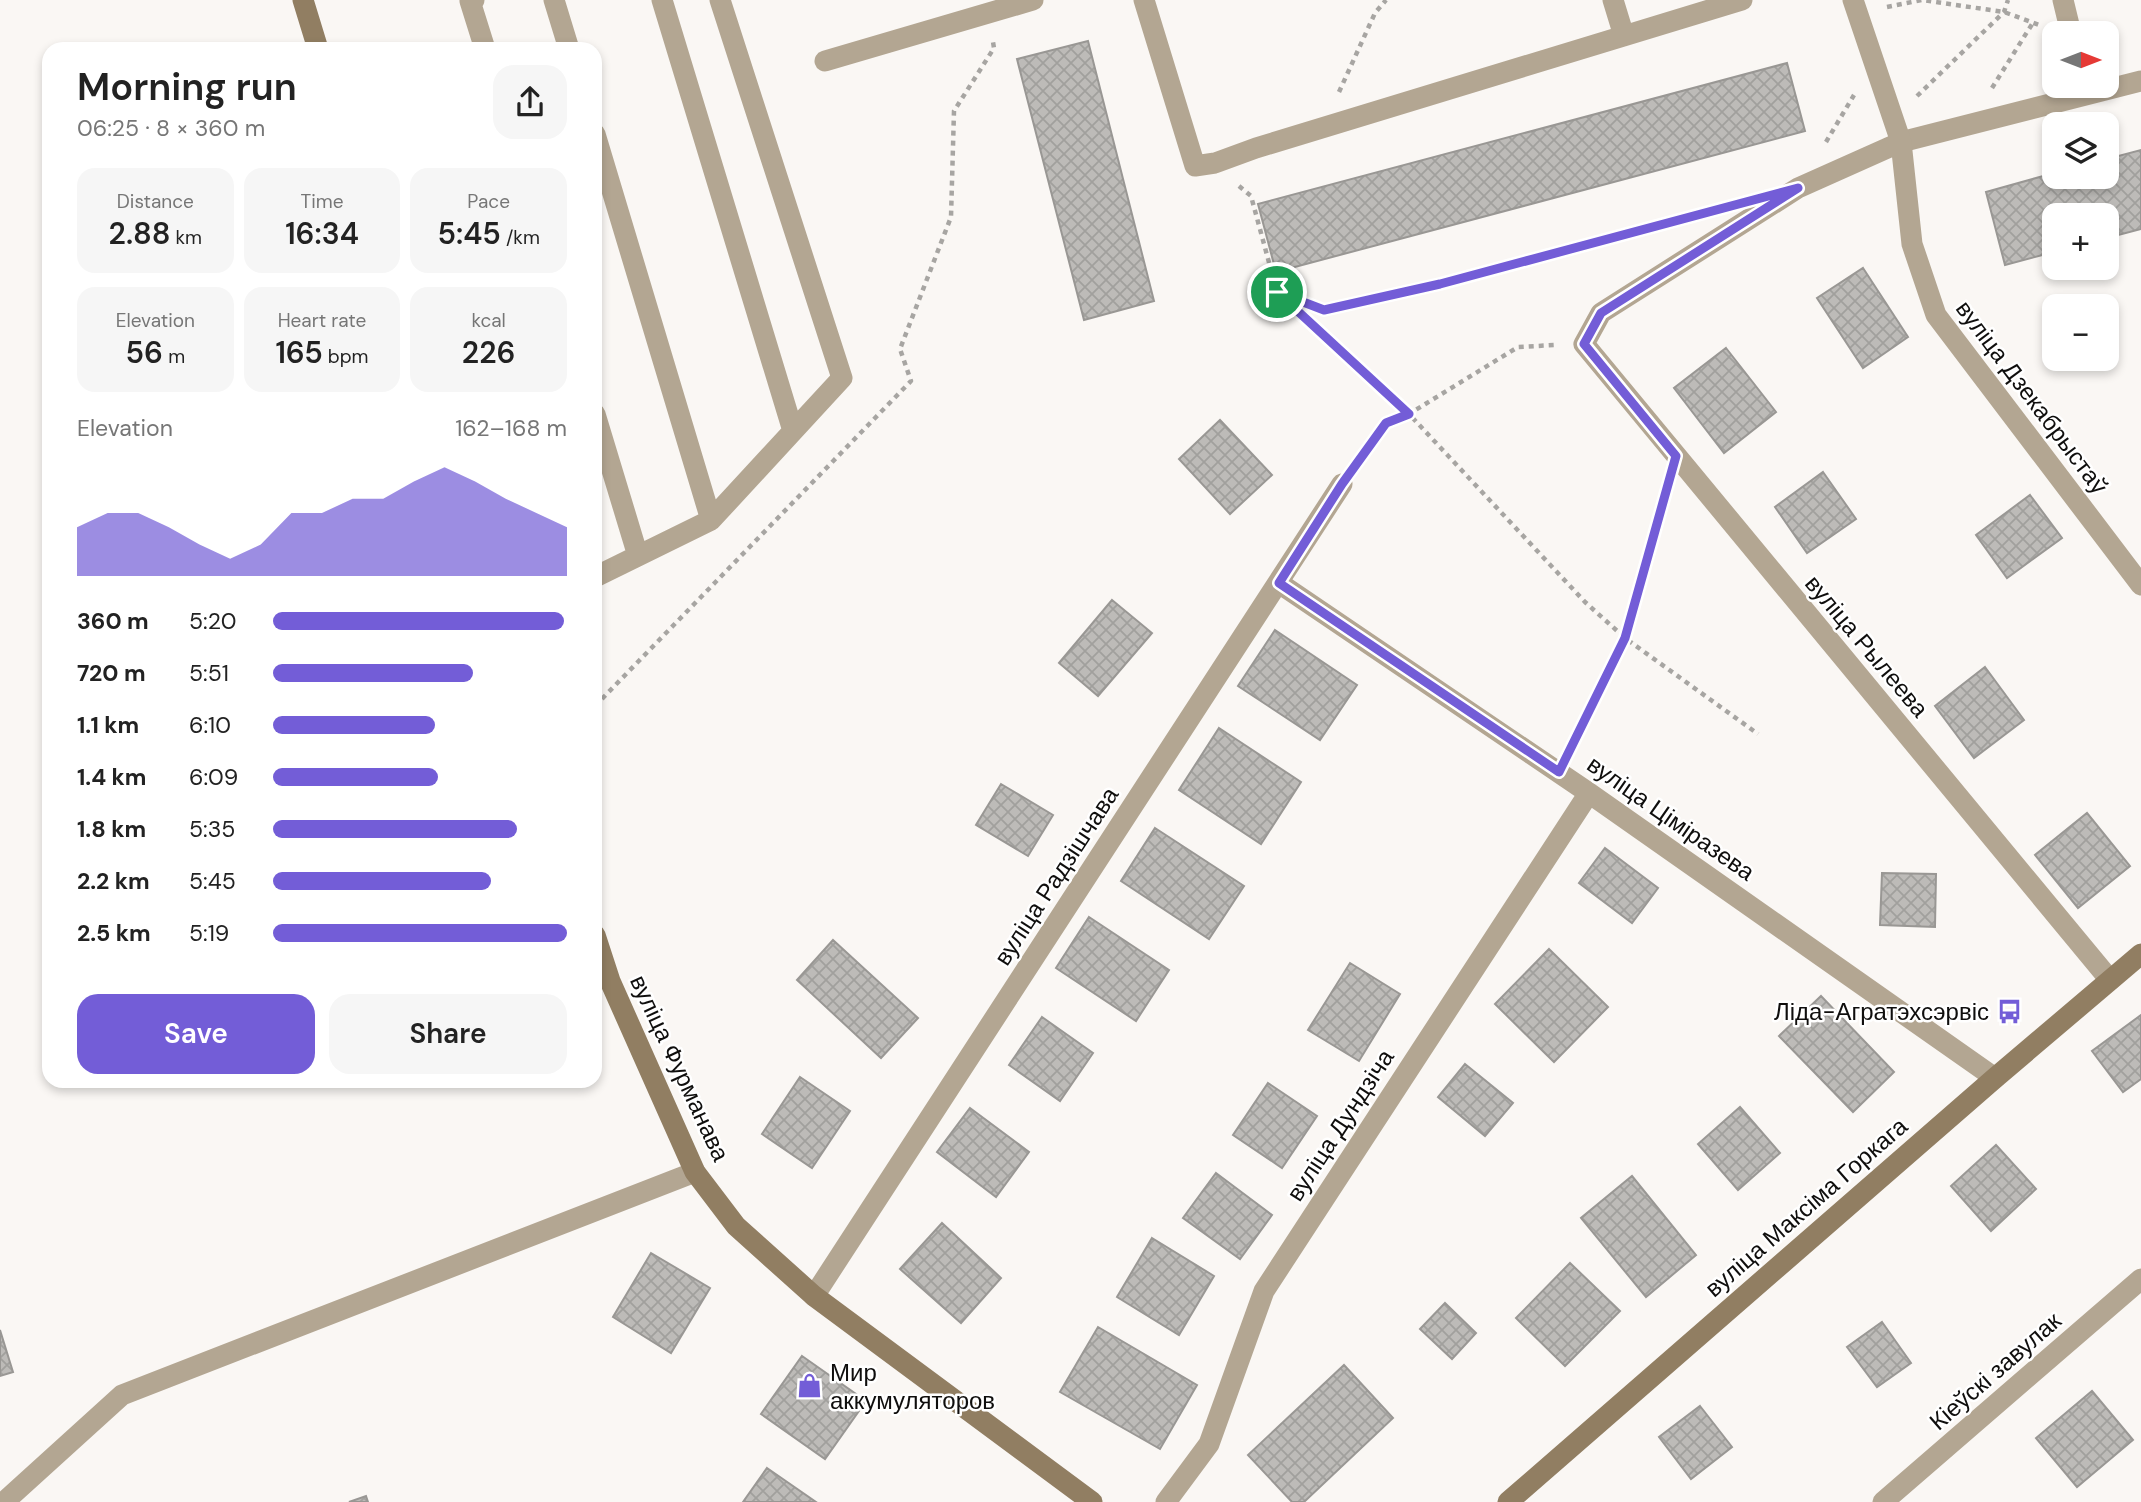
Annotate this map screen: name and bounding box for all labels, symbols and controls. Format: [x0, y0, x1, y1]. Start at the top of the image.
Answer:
north arrow [2042, 21, 2119, 98]
map controls [2042, 21, 2119, 371]
text: Morning run [77, 62, 297, 112]
button: share [493, 65, 567, 139]
button: layers [2042, 112, 2119, 189]
text: 06:25 · 8 × 360 m [77, 113, 265, 143]
text: Distance [117, 189, 194, 214]
text: Time [301, 189, 343, 214]
text: Pace [467, 189, 510, 214]
button: + [2042, 203, 2119, 280]
text: 2.88 [109, 214, 170, 253]
text: 16:34 [285, 214, 359, 253]
text: 5:45 [437, 214, 501, 253]
text: km [170, 225, 202, 250]
text: /km [501, 225, 540, 250]
pin [1247, 262, 1307, 322]
icon: arrive [1258, 273, 1296, 311]
street label: вуліца Дзекабрыстаў [1949, 294, 2115, 500]
button: − [2042, 294, 2119, 371]
text: Elevation [116, 308, 195, 333]
text: Heart rate [278, 308, 366, 333]
text: kcal [471, 308, 506, 333]
text: 56 [126, 333, 163, 372]
text: 165 [275, 333, 323, 372]
text: 226 [462, 333, 515, 372]
text: m [163, 344, 185, 369]
text: bpm [323, 344, 369, 369]
text: Elevation [77, 413, 173, 443]
text: 162–168 m [455, 413, 567, 443]
street label: вуліца Рылеева [1798, 569, 1936, 724]
text: 360 m [77, 606, 149, 636]
text: 5:20 [189, 606, 236, 636]
text: 720 m [77, 658, 146, 688]
text: 5:51 [189, 658, 229, 688]
text: 1.1 km [77, 710, 139, 740]
text: 6:10 [189, 710, 231, 740]
street label: вуліца Ціміразева [1581, 749, 1761, 888]
text: 1.4 km [77, 762, 146, 792]
text: 6:09 [189, 762, 238, 792]
street label: вуліца Радзішчава [987, 780, 1126, 971]
text: 1.8 km [77, 814, 146, 844]
text: 5:35 [189, 814, 235, 844]
text: 2.2 km [77, 866, 150, 896]
text: 5:45 [189, 866, 236, 896]
text: 2.5 km [77, 918, 151, 948]
text: 5:19 [189, 918, 229, 948]
street label: вуліца Фурманава [623, 970, 737, 1167]
button: Save [77, 994, 315, 1074]
button: Share [329, 994, 567, 1074]
place label: Ліда-Агратэхсэрвіс [1774, 996, 1989, 1027]
bus stop icon: Ліда-Агратэхсэрвіс [1995, 997, 2023, 1025]
street label: вуліца Дундзіча [1279, 1043, 1401, 1207]
street label: вуліца Максіма Горкага [1698, 1110, 1914, 1303]
street label: Кіеўскі завулак [1923, 1305, 2068, 1437]
place label: Мир аккумуляторов [830, 1357, 995, 1416]
shop icon: Мир аккумуляторов [796, 1372, 824, 1400]

